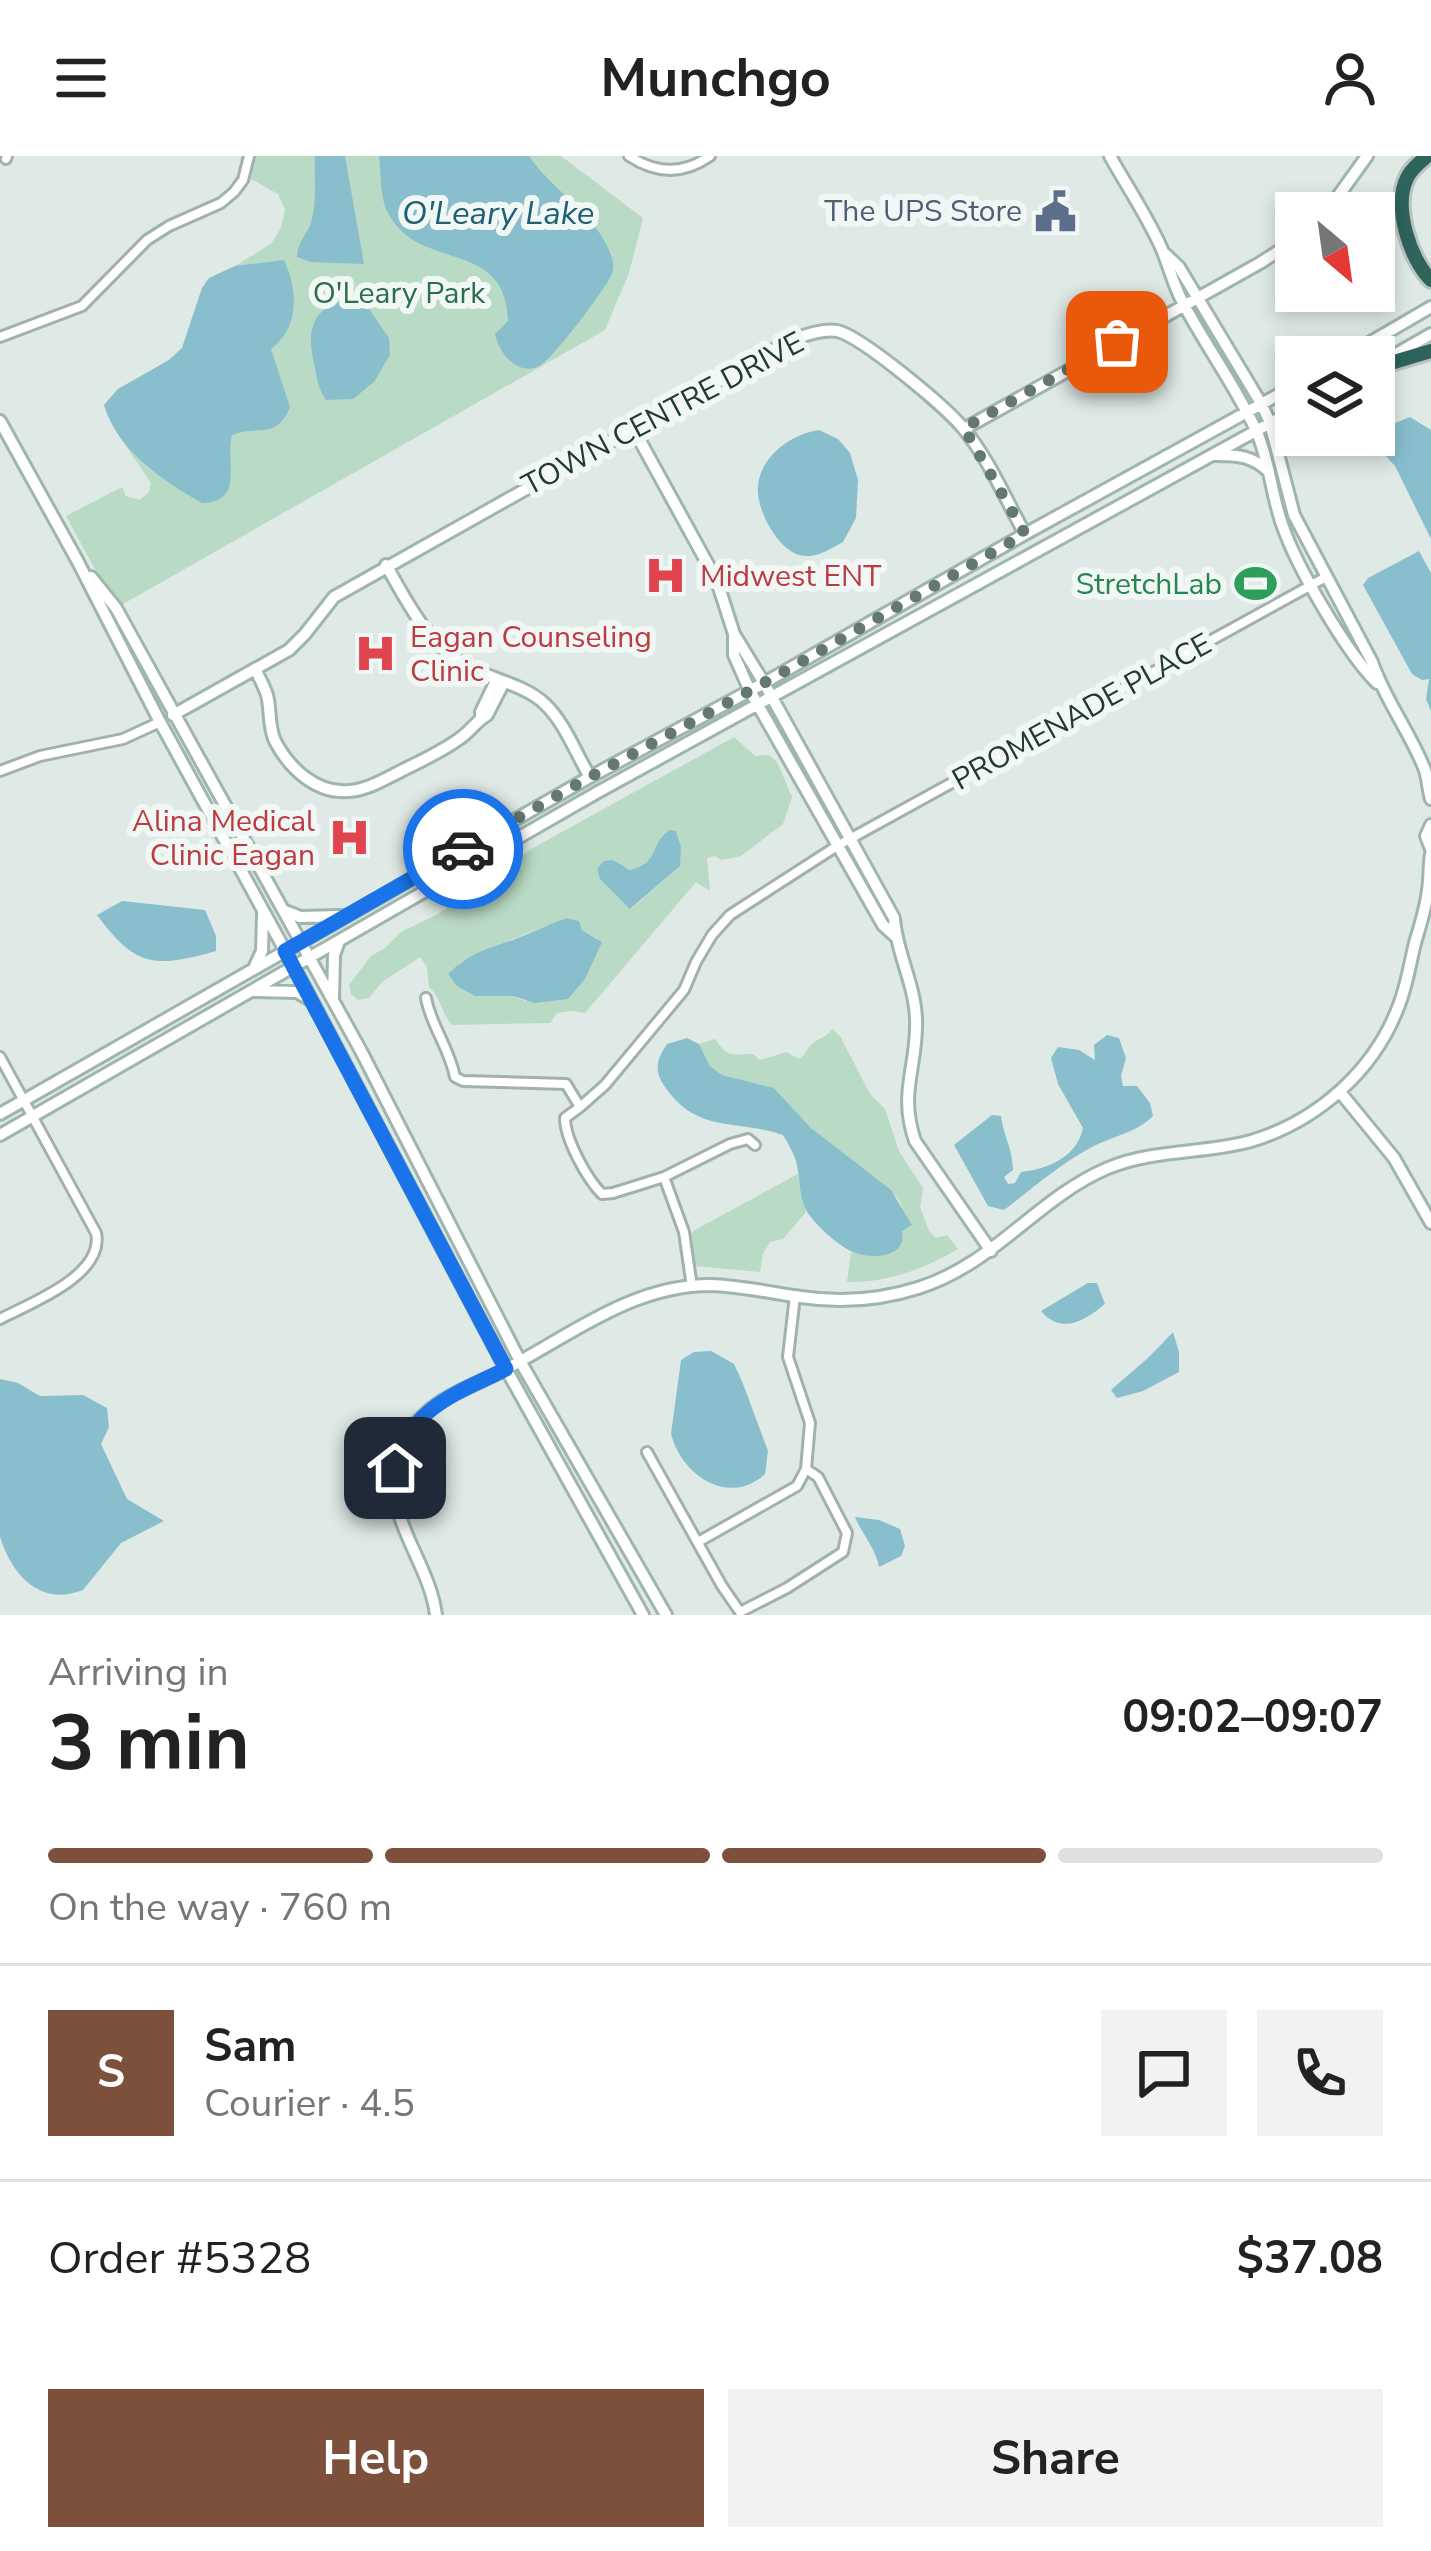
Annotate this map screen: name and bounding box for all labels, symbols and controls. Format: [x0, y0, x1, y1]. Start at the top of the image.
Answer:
text: Munchgo [600, 41, 831, 115]
icon: menu [48, 45, 114, 111]
icon: person [1317, 45, 1383, 111]
public building icon: The UPS Store [1033, 188, 1079, 234]
water label: O'Leary Lake [402, 191, 594, 236]
place label: The UPS Store [824, 191, 1022, 232]
north arrow [1275, 192, 1395, 312]
map controls [1275, 192, 1395, 456]
park label: O'Leary Park [313, 273, 486, 314]
pin [1066, 291, 1168, 393]
icon: bag [1084, 309, 1150, 375]
street label: TOWN CENTRE DRIVE [515, 322, 811, 506]
button: layers [1275, 336, 1395, 456]
hospital icon: Midwest ENT [643, 553, 689, 599]
place label: Midwest ENT [700, 556, 881, 597]
sports icon: StretchLab [1233, 561, 1279, 607]
place label: StretchLab [1076, 564, 1222, 605]
place label: Eagan Counseling Clinic [410, 617, 652, 692]
street label: PROMENADE PLACE [945, 624, 1219, 800]
hospital icon: Eagan Counseling Clinic [353, 631, 399, 677]
courier [403, 789, 523, 909]
place label: Alina Medical Clinic Eagan [132, 801, 315, 876]
hospital icon: Alina Medical Clinic Eagan [326, 815, 372, 861]
icon: car [430, 816, 496, 882]
pin [344, 1417, 446, 1519]
icon: home [362, 1435, 428, 1501]
text: Arriving in [48, 1646, 229, 1699]
text: 09:02–09:07 [1122, 1687, 1383, 1748]
text: 3 min [48, 1690, 250, 1797]
text: On the way · 760 m [48, 1881, 392, 1934]
button: chat [1101, 2010, 1227, 2136]
button: phone [1257, 2010, 1383, 2136]
text: Sam [204, 2016, 296, 2077]
text: S [97, 2042, 125, 2103]
text: Courier · 4.5 [204, 2077, 415, 2130]
text: Order #5328 [48, 2228, 311, 2289]
text: $37.08 [1237, 2228, 1383, 2289]
button: Help [48, 2389, 704, 2527]
button: Share [728, 2389, 1383, 2527]

